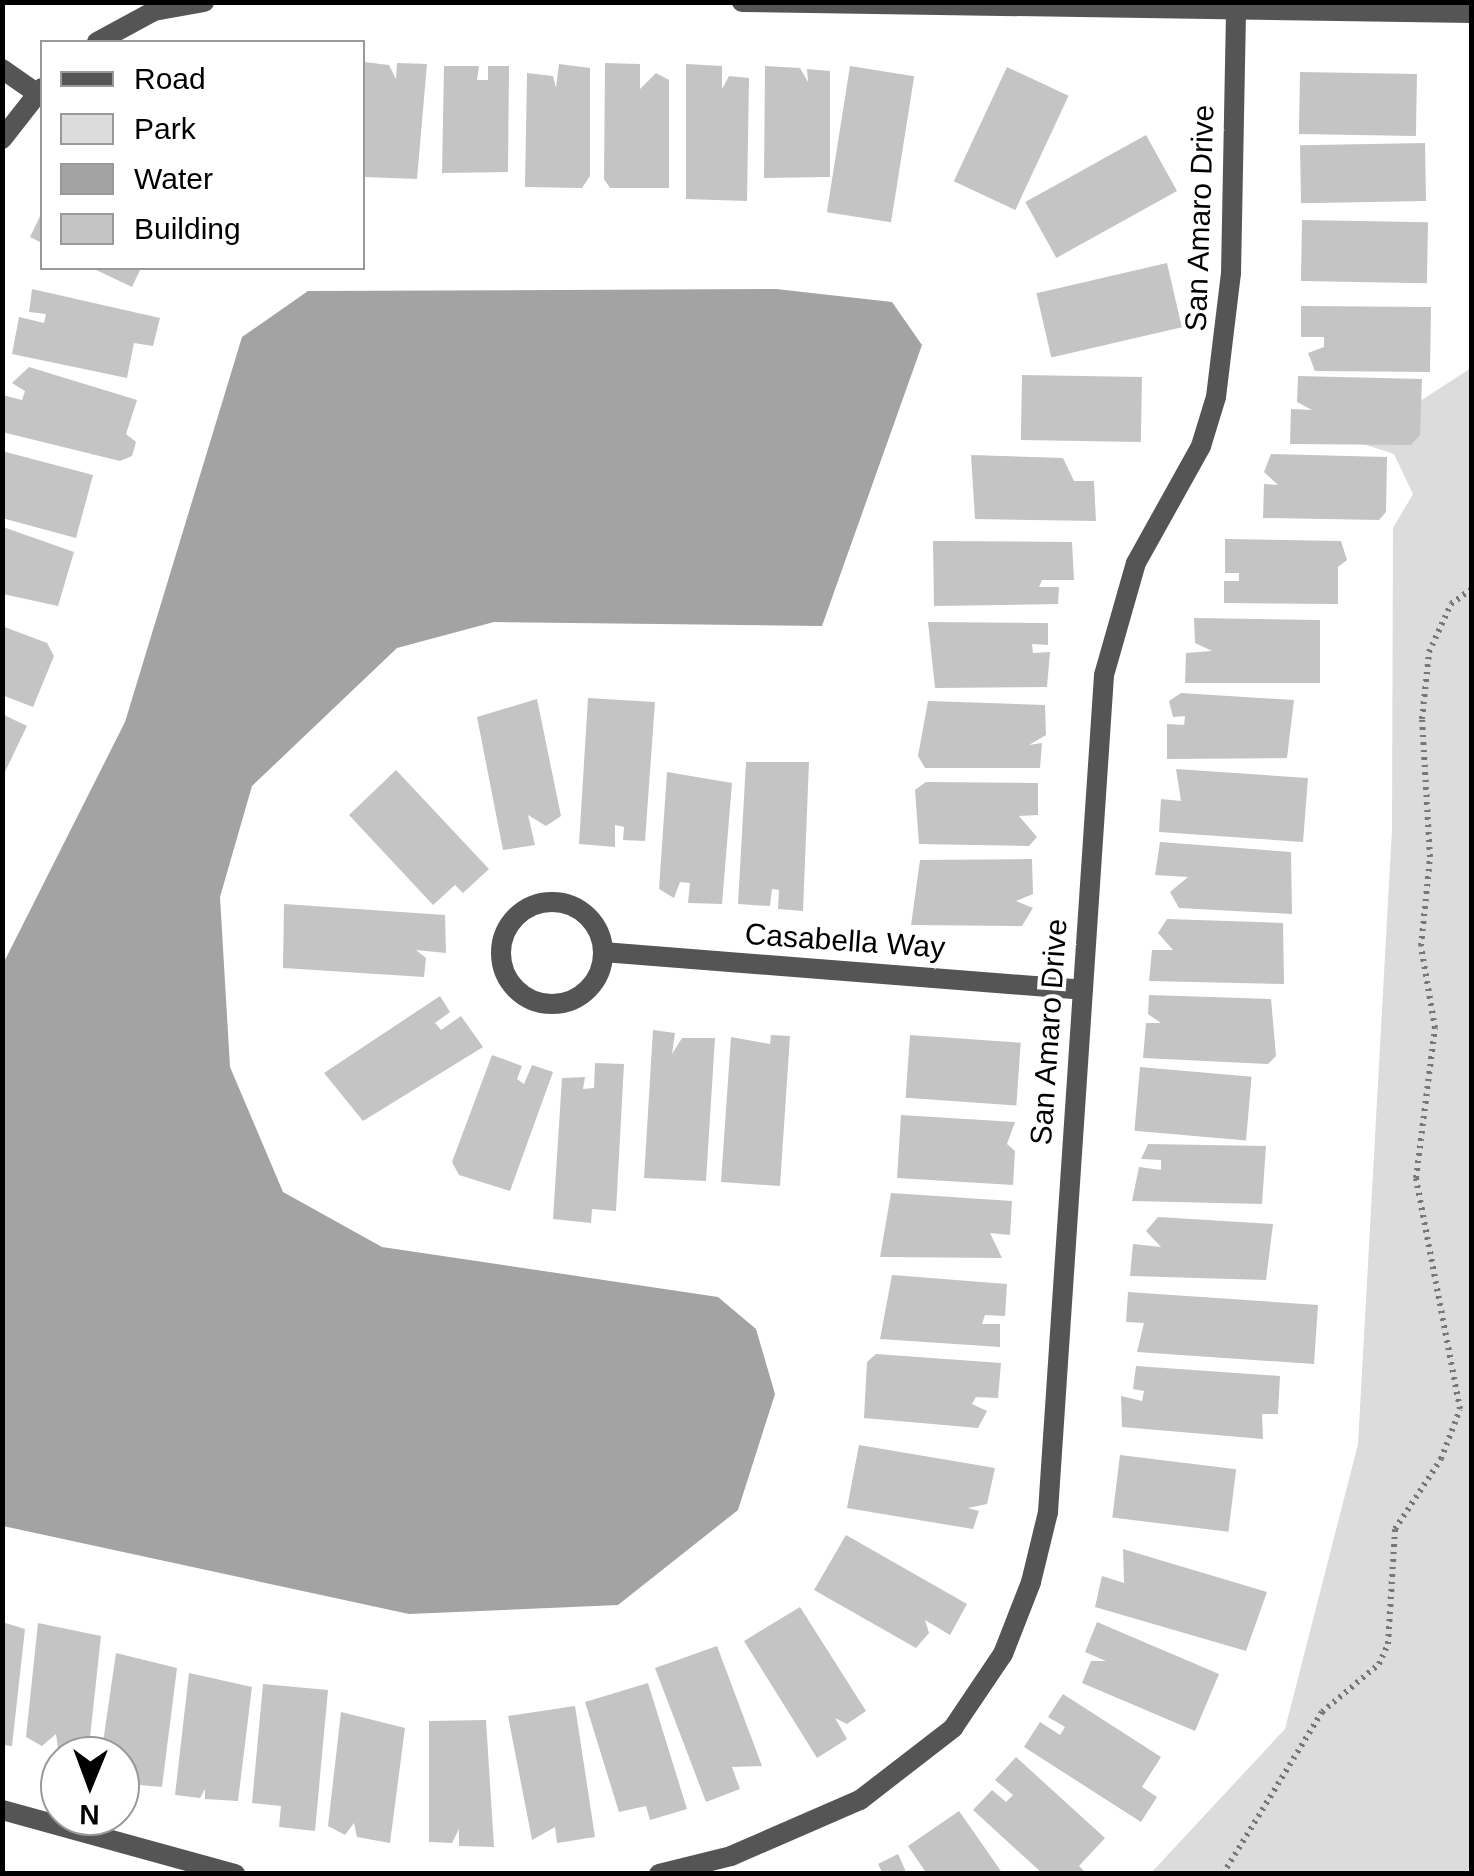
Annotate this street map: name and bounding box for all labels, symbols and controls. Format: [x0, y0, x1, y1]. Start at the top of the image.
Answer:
legend [40, 40, 365, 270]
text: Road [134, 62, 206, 95]
street label: San Amaro Drive [1178, 103, 1222, 333]
text: Park [134, 112, 196, 145]
text: Water [134, 162, 213, 195]
text: Building [134, 212, 241, 245]
street label: Casabella Way [744, 916, 946, 966]
street label: San Amaro Drive [1023, 917, 1075, 1147]
north arrow [40, 1736, 140, 1836]
text: N [79, 1799, 100, 1830]

